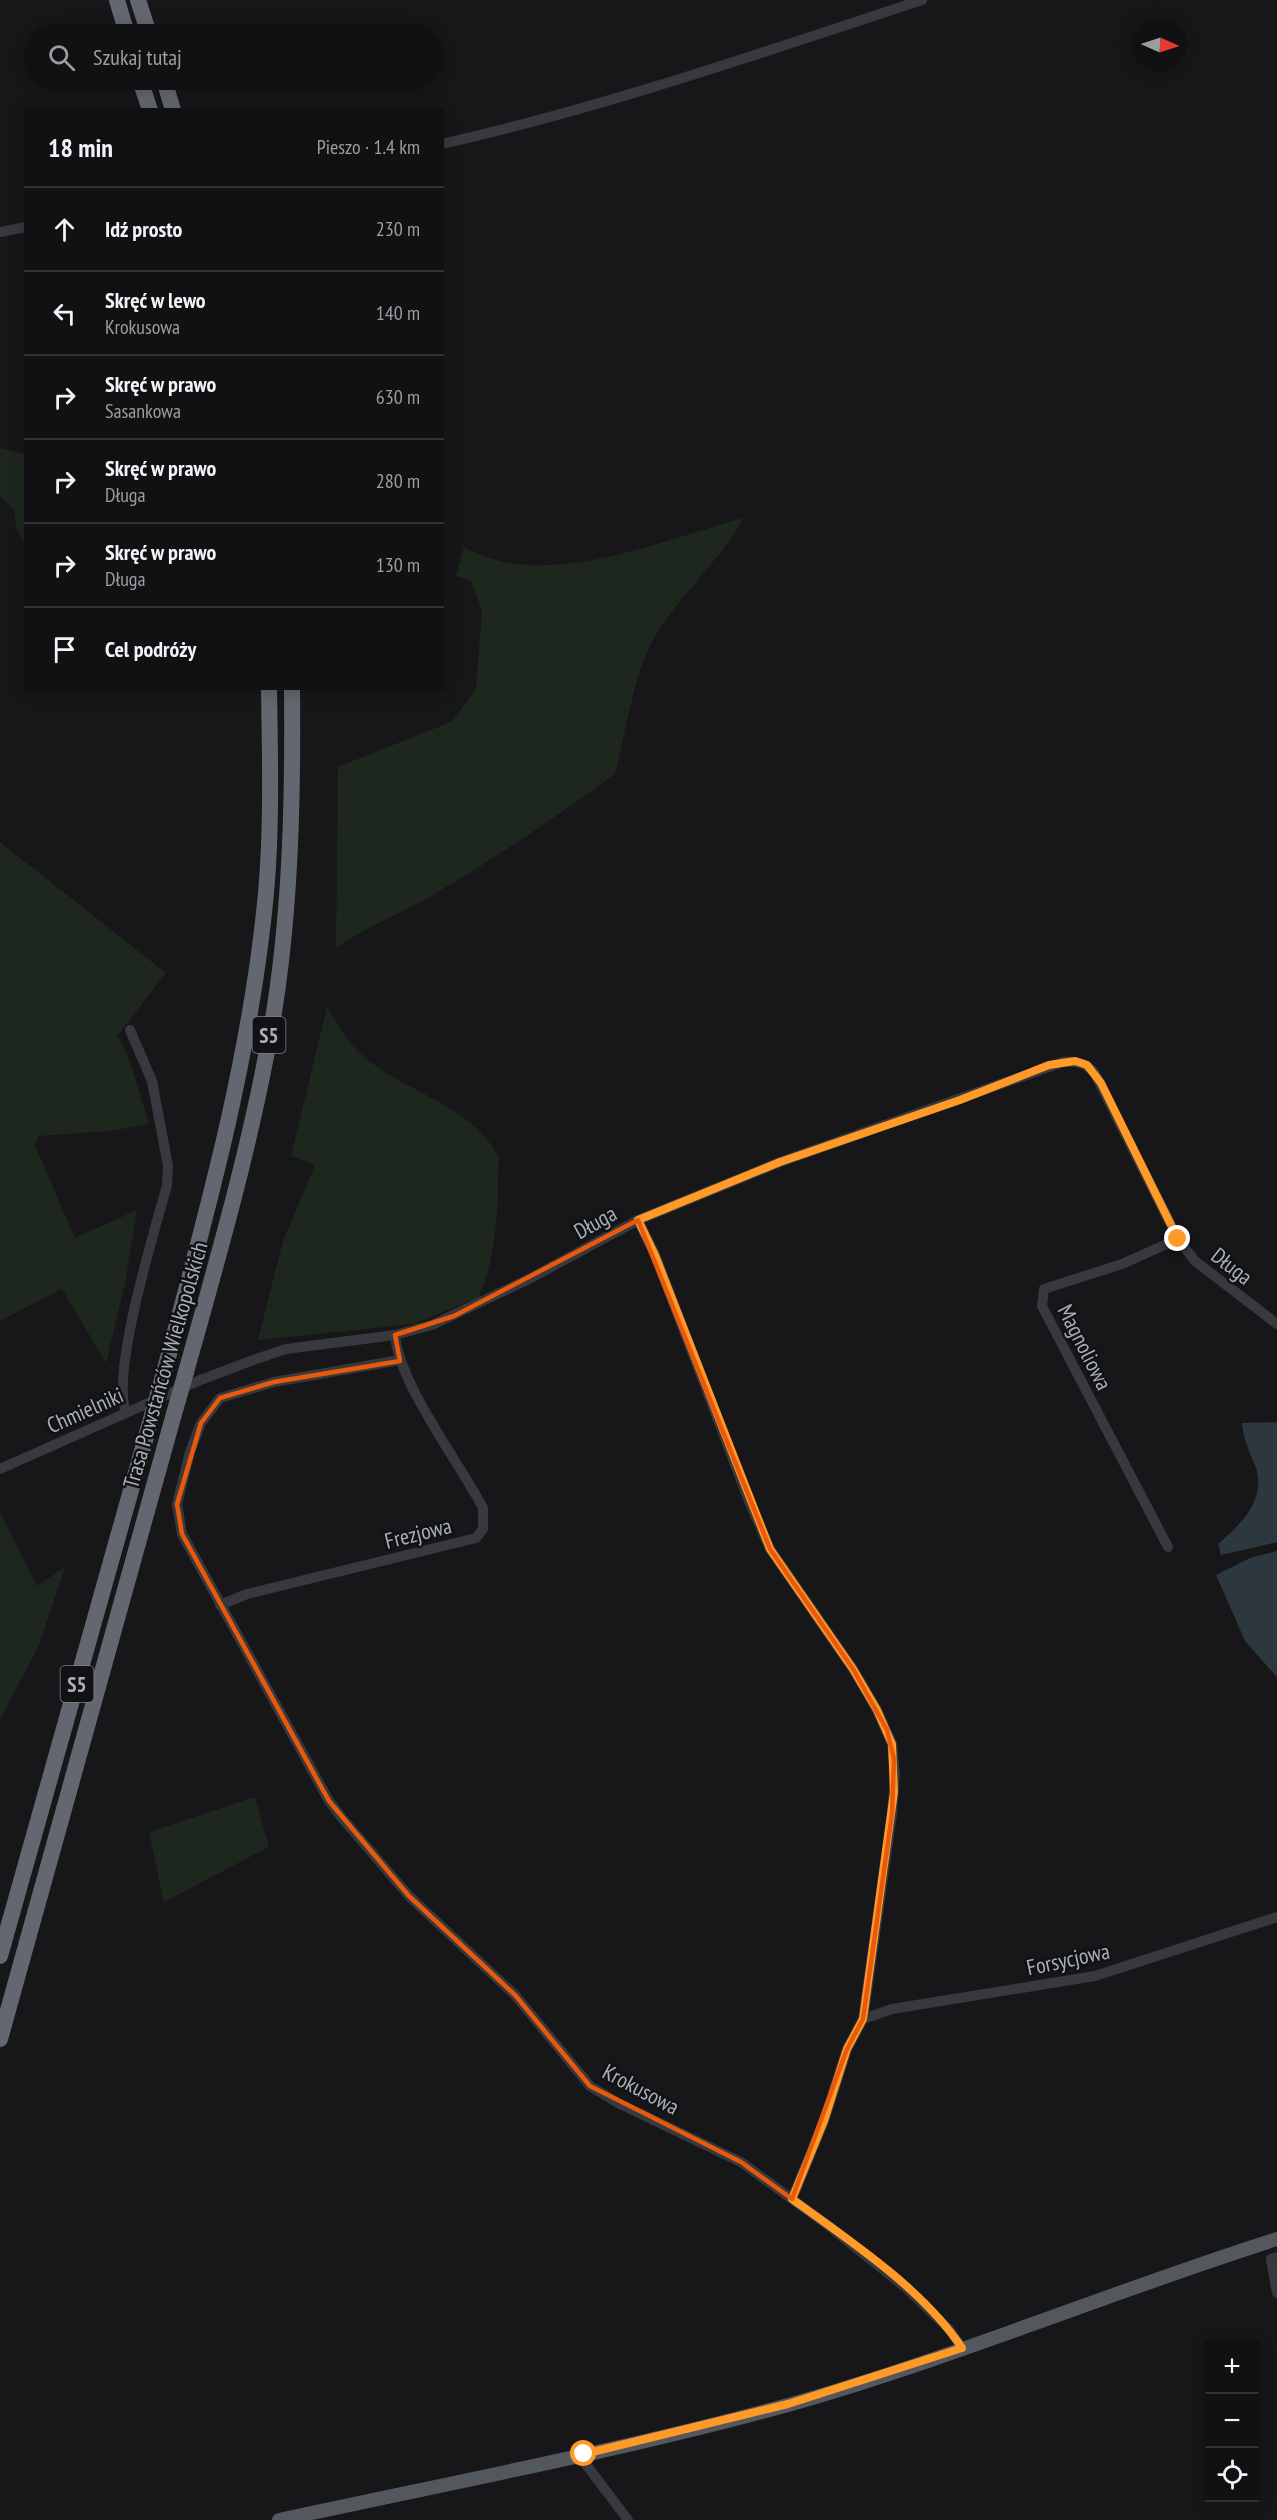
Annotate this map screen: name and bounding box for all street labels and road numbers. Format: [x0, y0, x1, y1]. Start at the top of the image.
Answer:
road number: S5 [252, 1017, 286, 1053]
street label: Długa [569, 1199, 621, 1245]
street label: Trasa Powstańców Wielkopolskich [116, 1239, 214, 1491]
street label: Długa [1206, 1241, 1258, 1291]
street label: Magnoliowa [1052, 1299, 1118, 1395]
street label: Chmielniki [42, 1381, 128, 1439]
street label: Frezjowa [382, 1511, 454, 1555]
road number: S5 [60, 1666, 94, 1702]
street label: Forsycjowa [1024, 1937, 1112, 1981]
street label: Krokusowa [598, 2057, 684, 2121]

